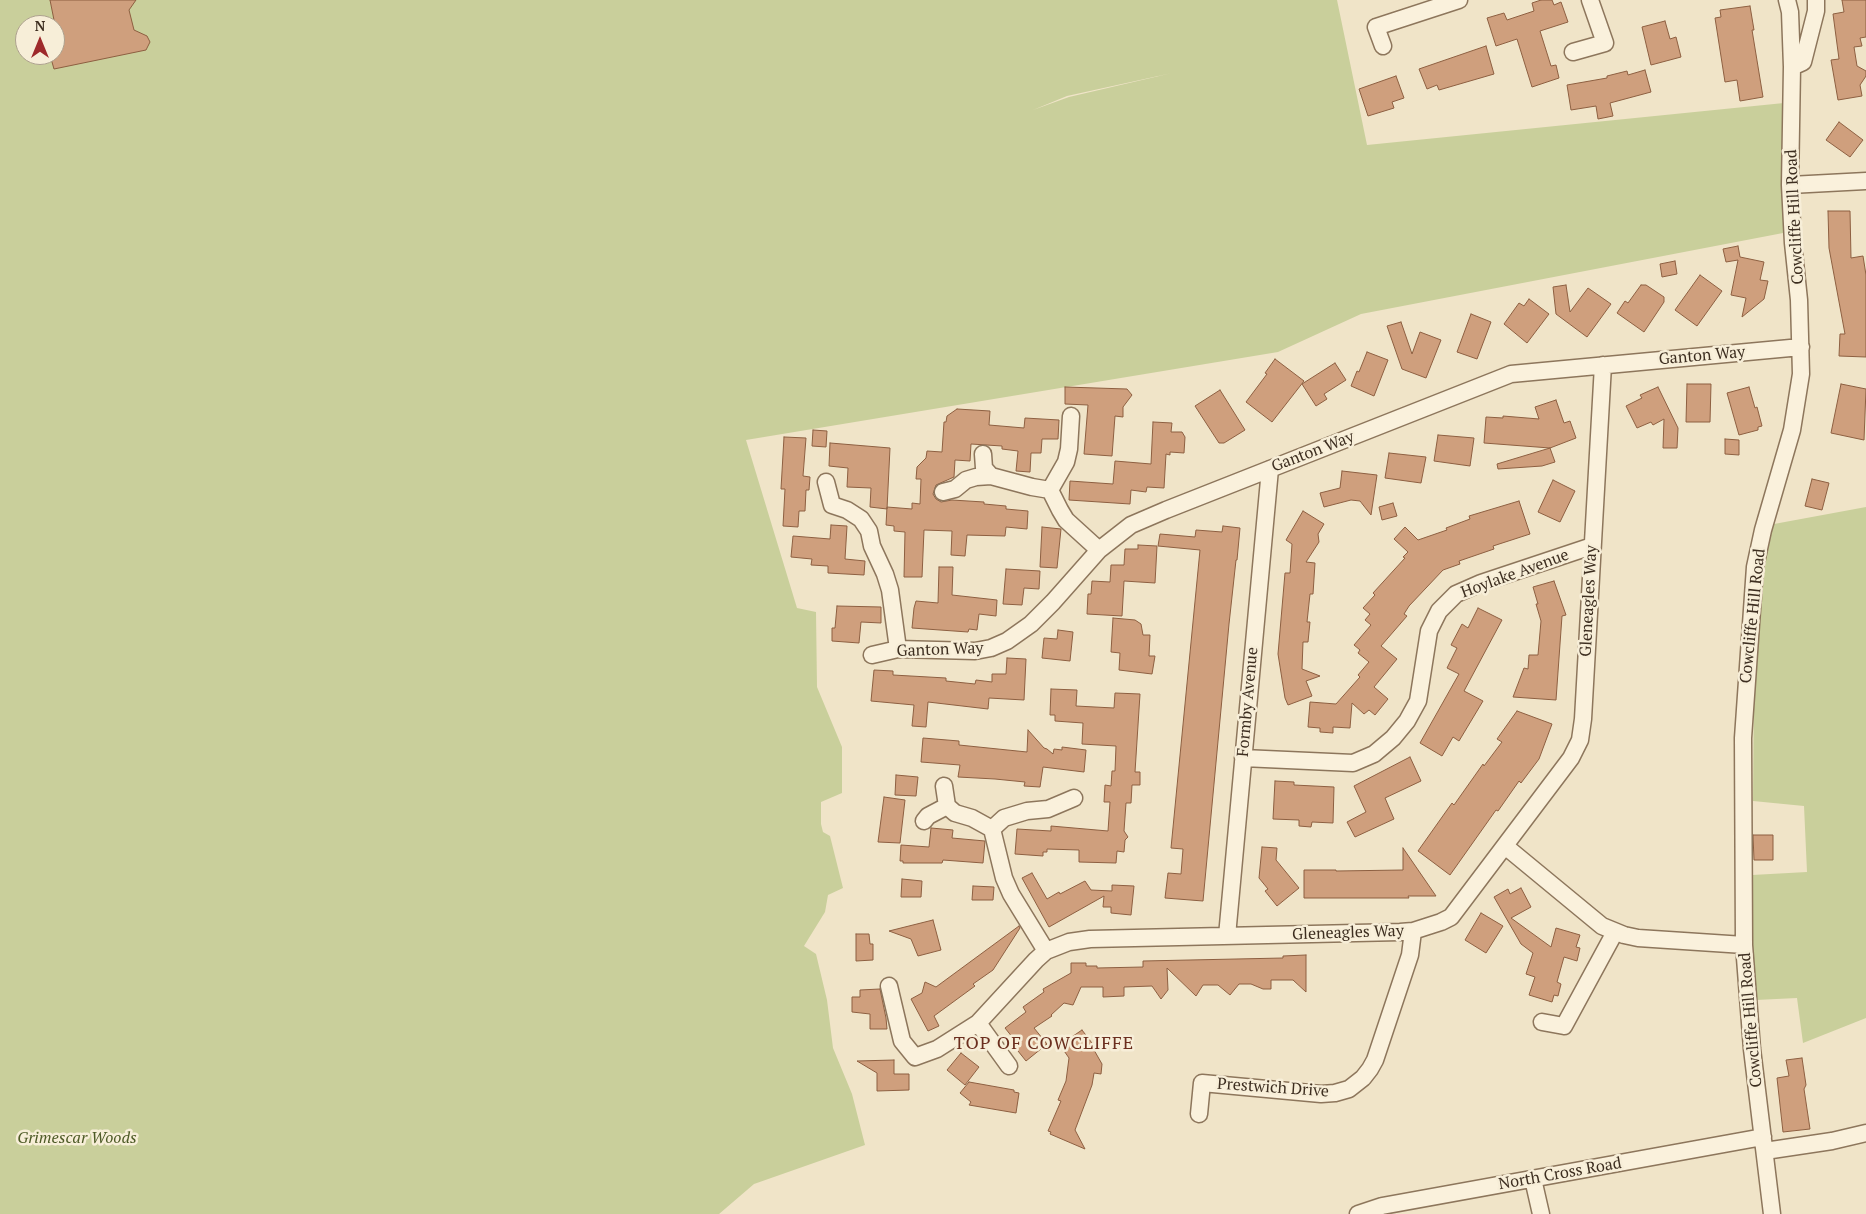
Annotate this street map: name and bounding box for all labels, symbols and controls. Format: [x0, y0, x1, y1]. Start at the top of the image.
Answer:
north arrow [15, 15, 65, 65]
text: N [35, 16, 45, 35]
street label: Cowcliffe Hill Road [1782, 149, 1808, 285]
street label: Ganton Way [1658, 343, 1746, 369]
street label: Ganton Way [1269, 427, 1357, 477]
street label: Gleneagles Way [1576, 545, 1602, 657]
street label: Hoylake Avenue [1458, 546, 1572, 602]
street label: Cowcliffe Hill Road [1736, 548, 1770, 684]
street label: Ganton Way [896, 639, 984, 661]
street label: Formby Avenue [1234, 646, 1262, 758]
street label: Gleneagles Way [1292, 921, 1404, 945]
street label: Cowcliffe Hill Road [1736, 952, 1766, 1088]
district label: TOP OF COWCLIFFE [952, 1033, 1136, 1055]
street label: Prestwich Drive [1216, 1075, 1330, 1101]
park label: Grimescar Woods [17, 1128, 137, 1148]
street label: North Cross Road [1497, 1154, 1623, 1194]

